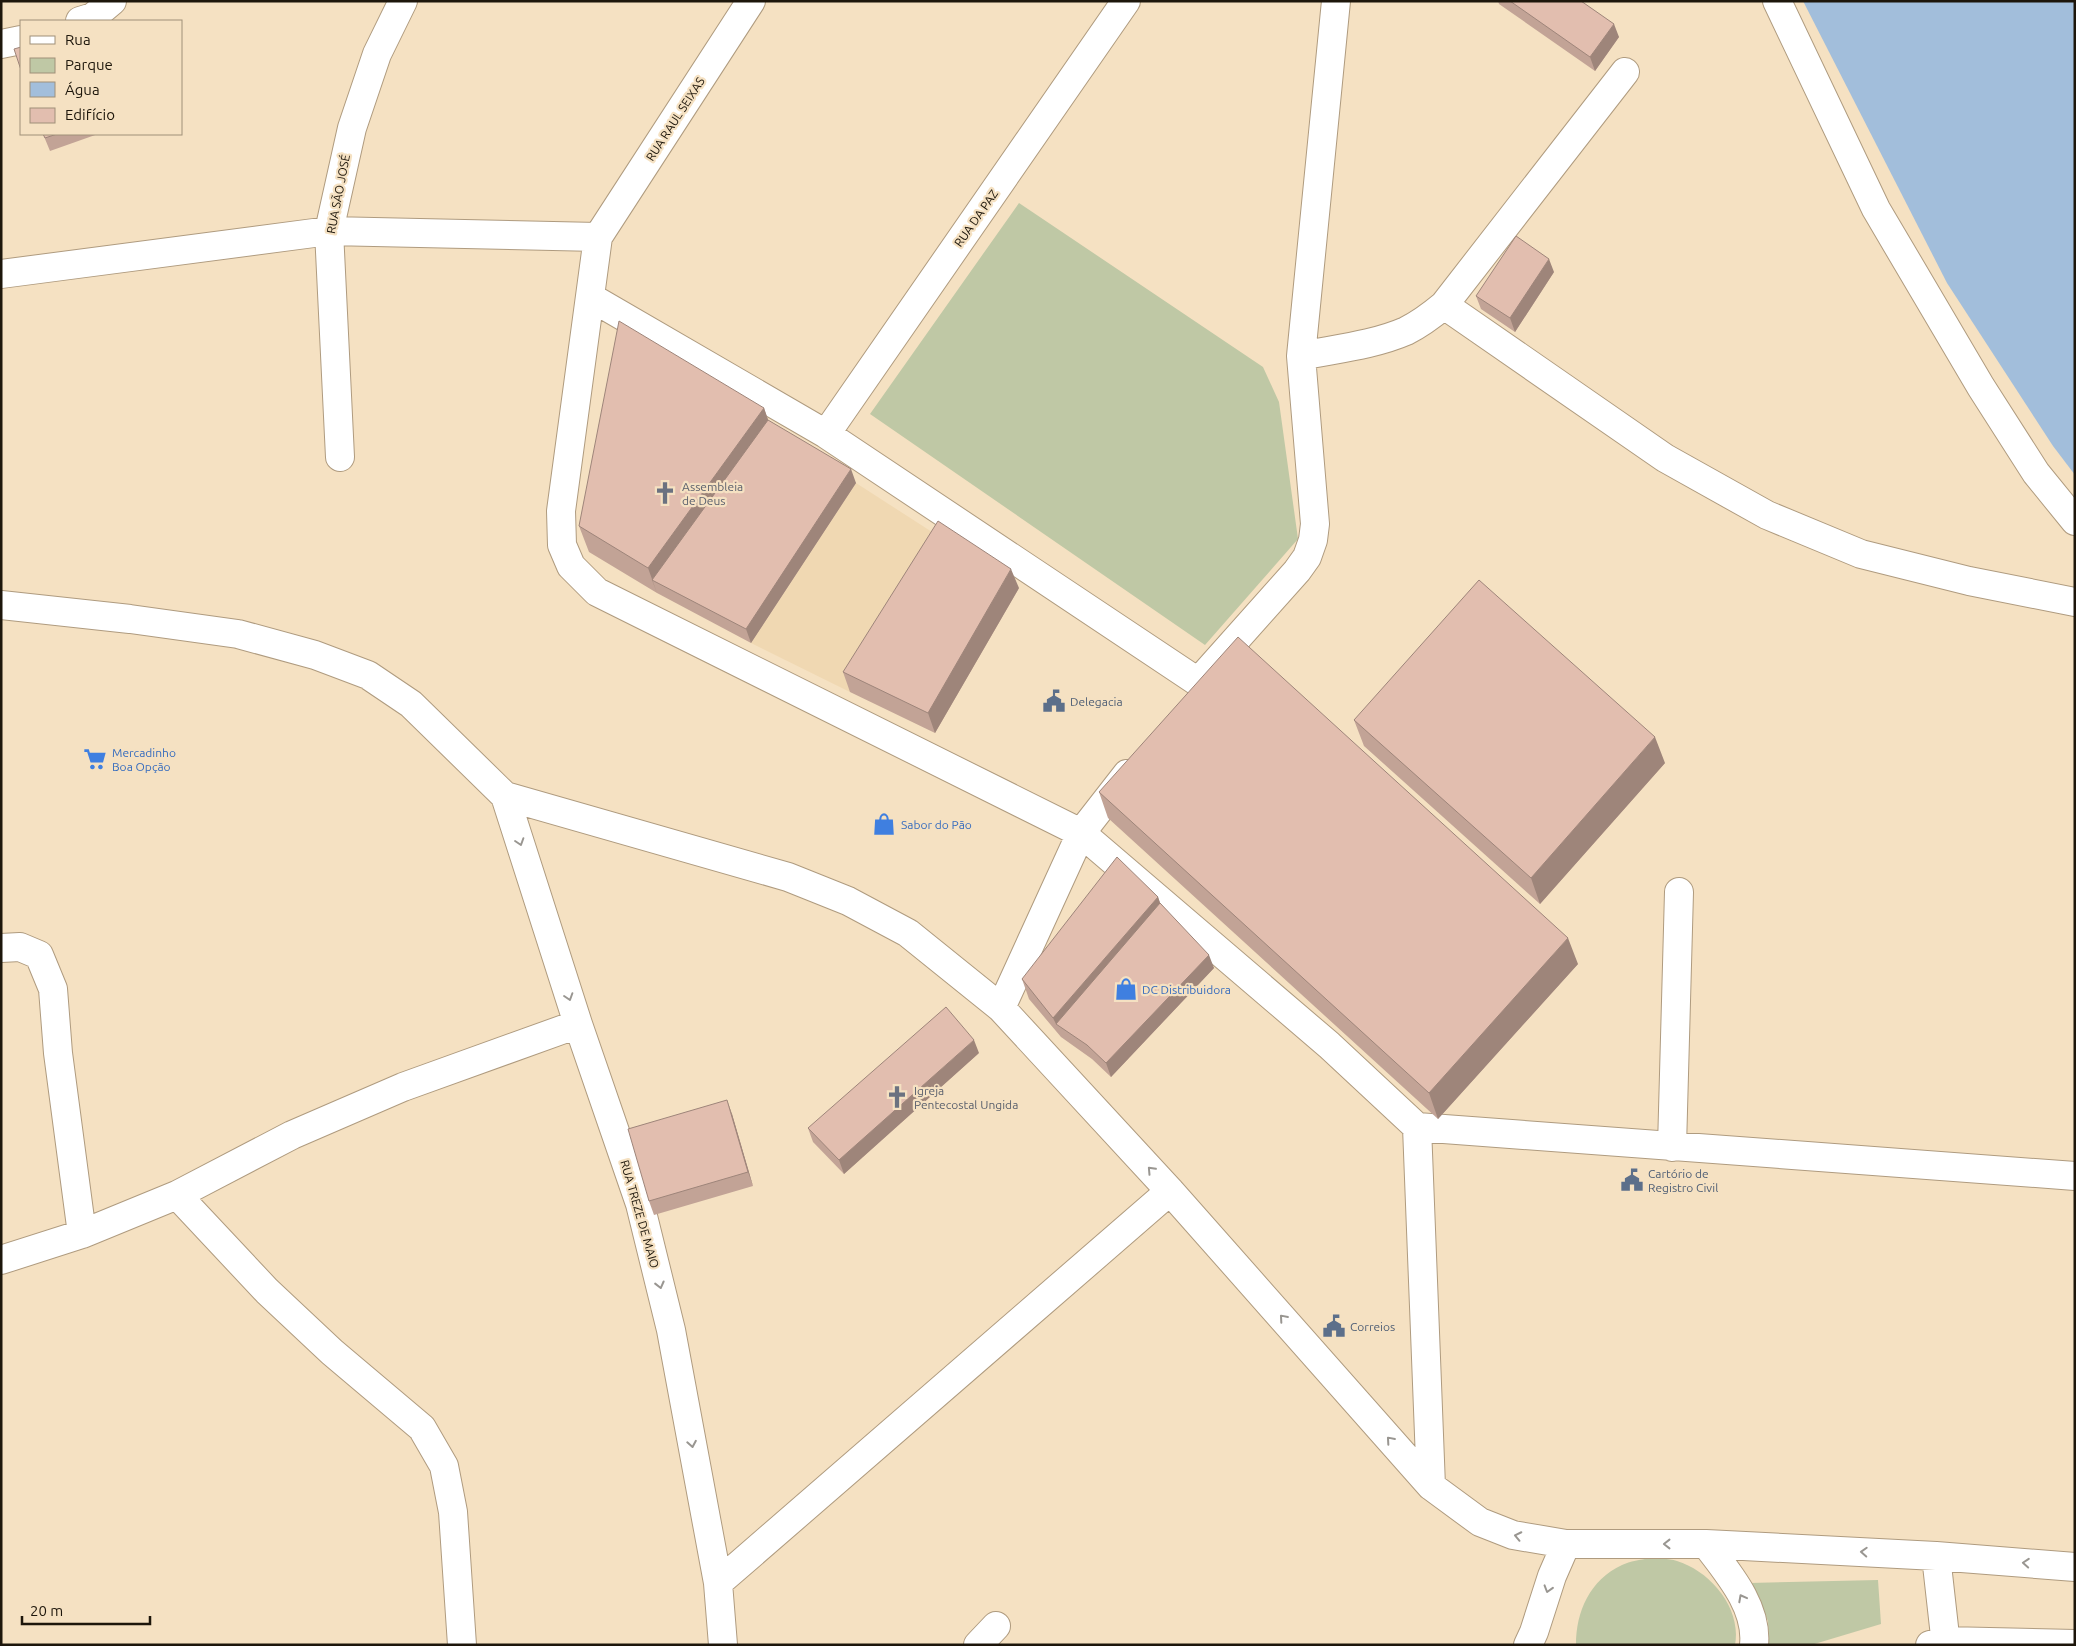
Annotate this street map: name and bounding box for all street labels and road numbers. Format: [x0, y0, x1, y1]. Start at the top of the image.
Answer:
street label: RUA RAUL SEIXAS [643, 75, 707, 163]
street label: RUA SÃO JOSÉ [324, 153, 352, 235]
street label: RUA DA PAZ [952, 187, 1001, 249]
street label: RUA TREZE DE MAIO [618, 1158, 662, 1270]

